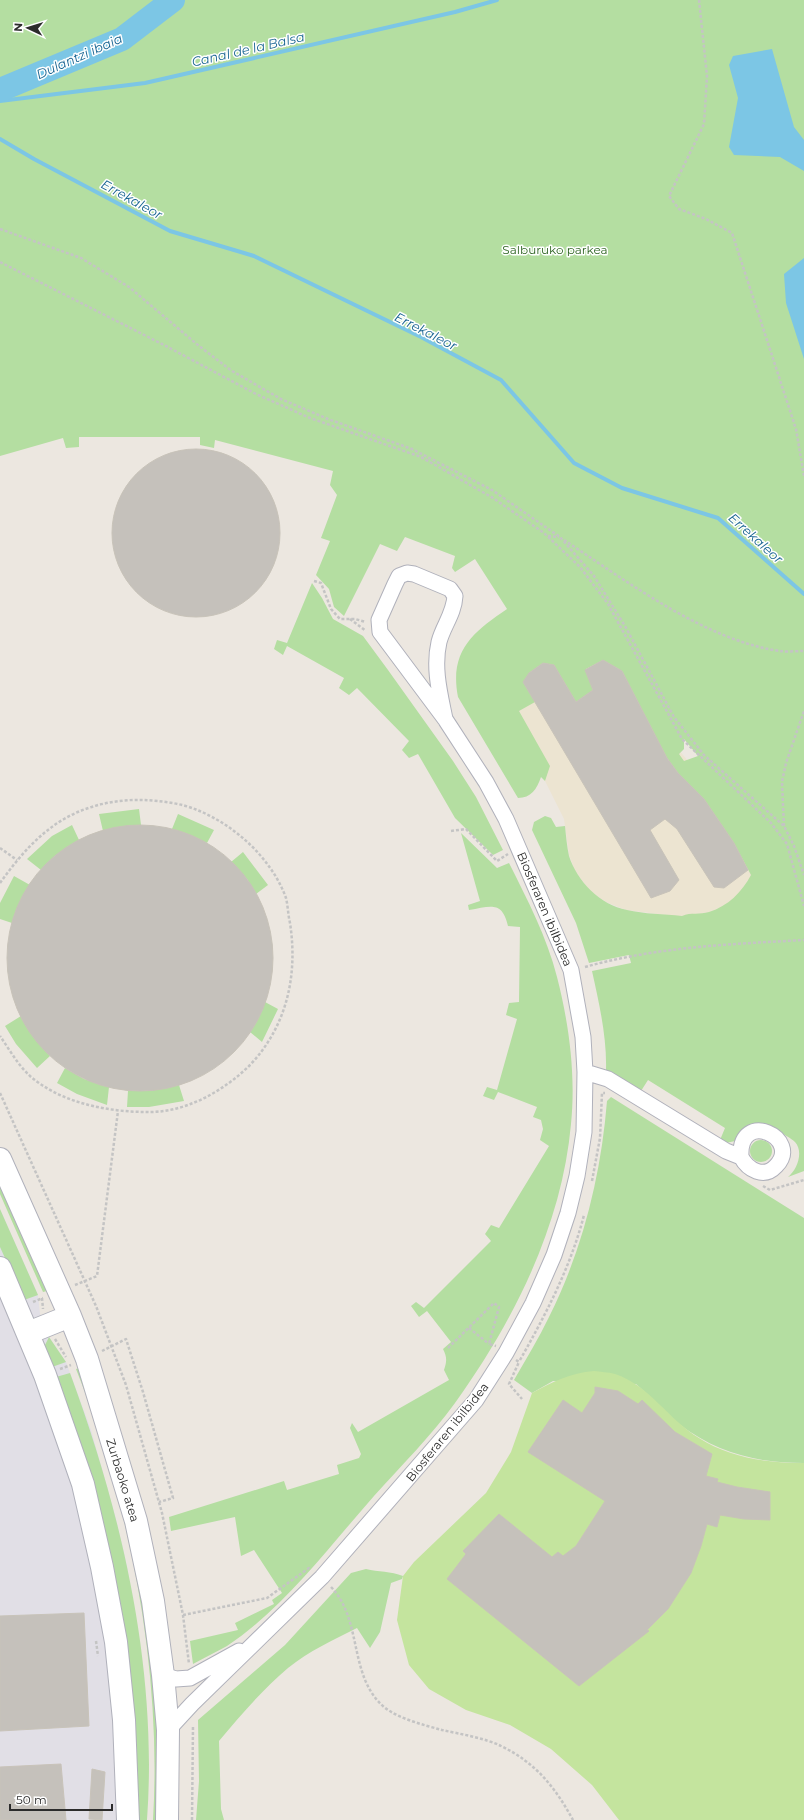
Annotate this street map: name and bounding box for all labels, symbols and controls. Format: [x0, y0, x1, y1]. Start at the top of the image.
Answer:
north arrow [8, 8, 48, 48]
text: N [11, 22, 25, 32]
water label: Canal de la Balsa [190, 28, 306, 70]
water label: Dulantzi ibaia [33, 30, 125, 82]
water label: Errekaleor [99, 176, 166, 223]
park label: Salburuko parkea [502, 242, 608, 257]
water label: Errekaleor [392, 309, 460, 354]
water label: Errekaleor [725, 509, 787, 567]
street label: Biosferaren ibilbidea [514, 850, 576, 968]
street label: Biosferaren ibilbidea [402, 1380, 492, 1484]
street label: Zurbaoko atea [103, 1436, 143, 1524]
scale bar [10, 1786, 112, 1812]
text: 50 m [16, 1792, 47, 1807]

